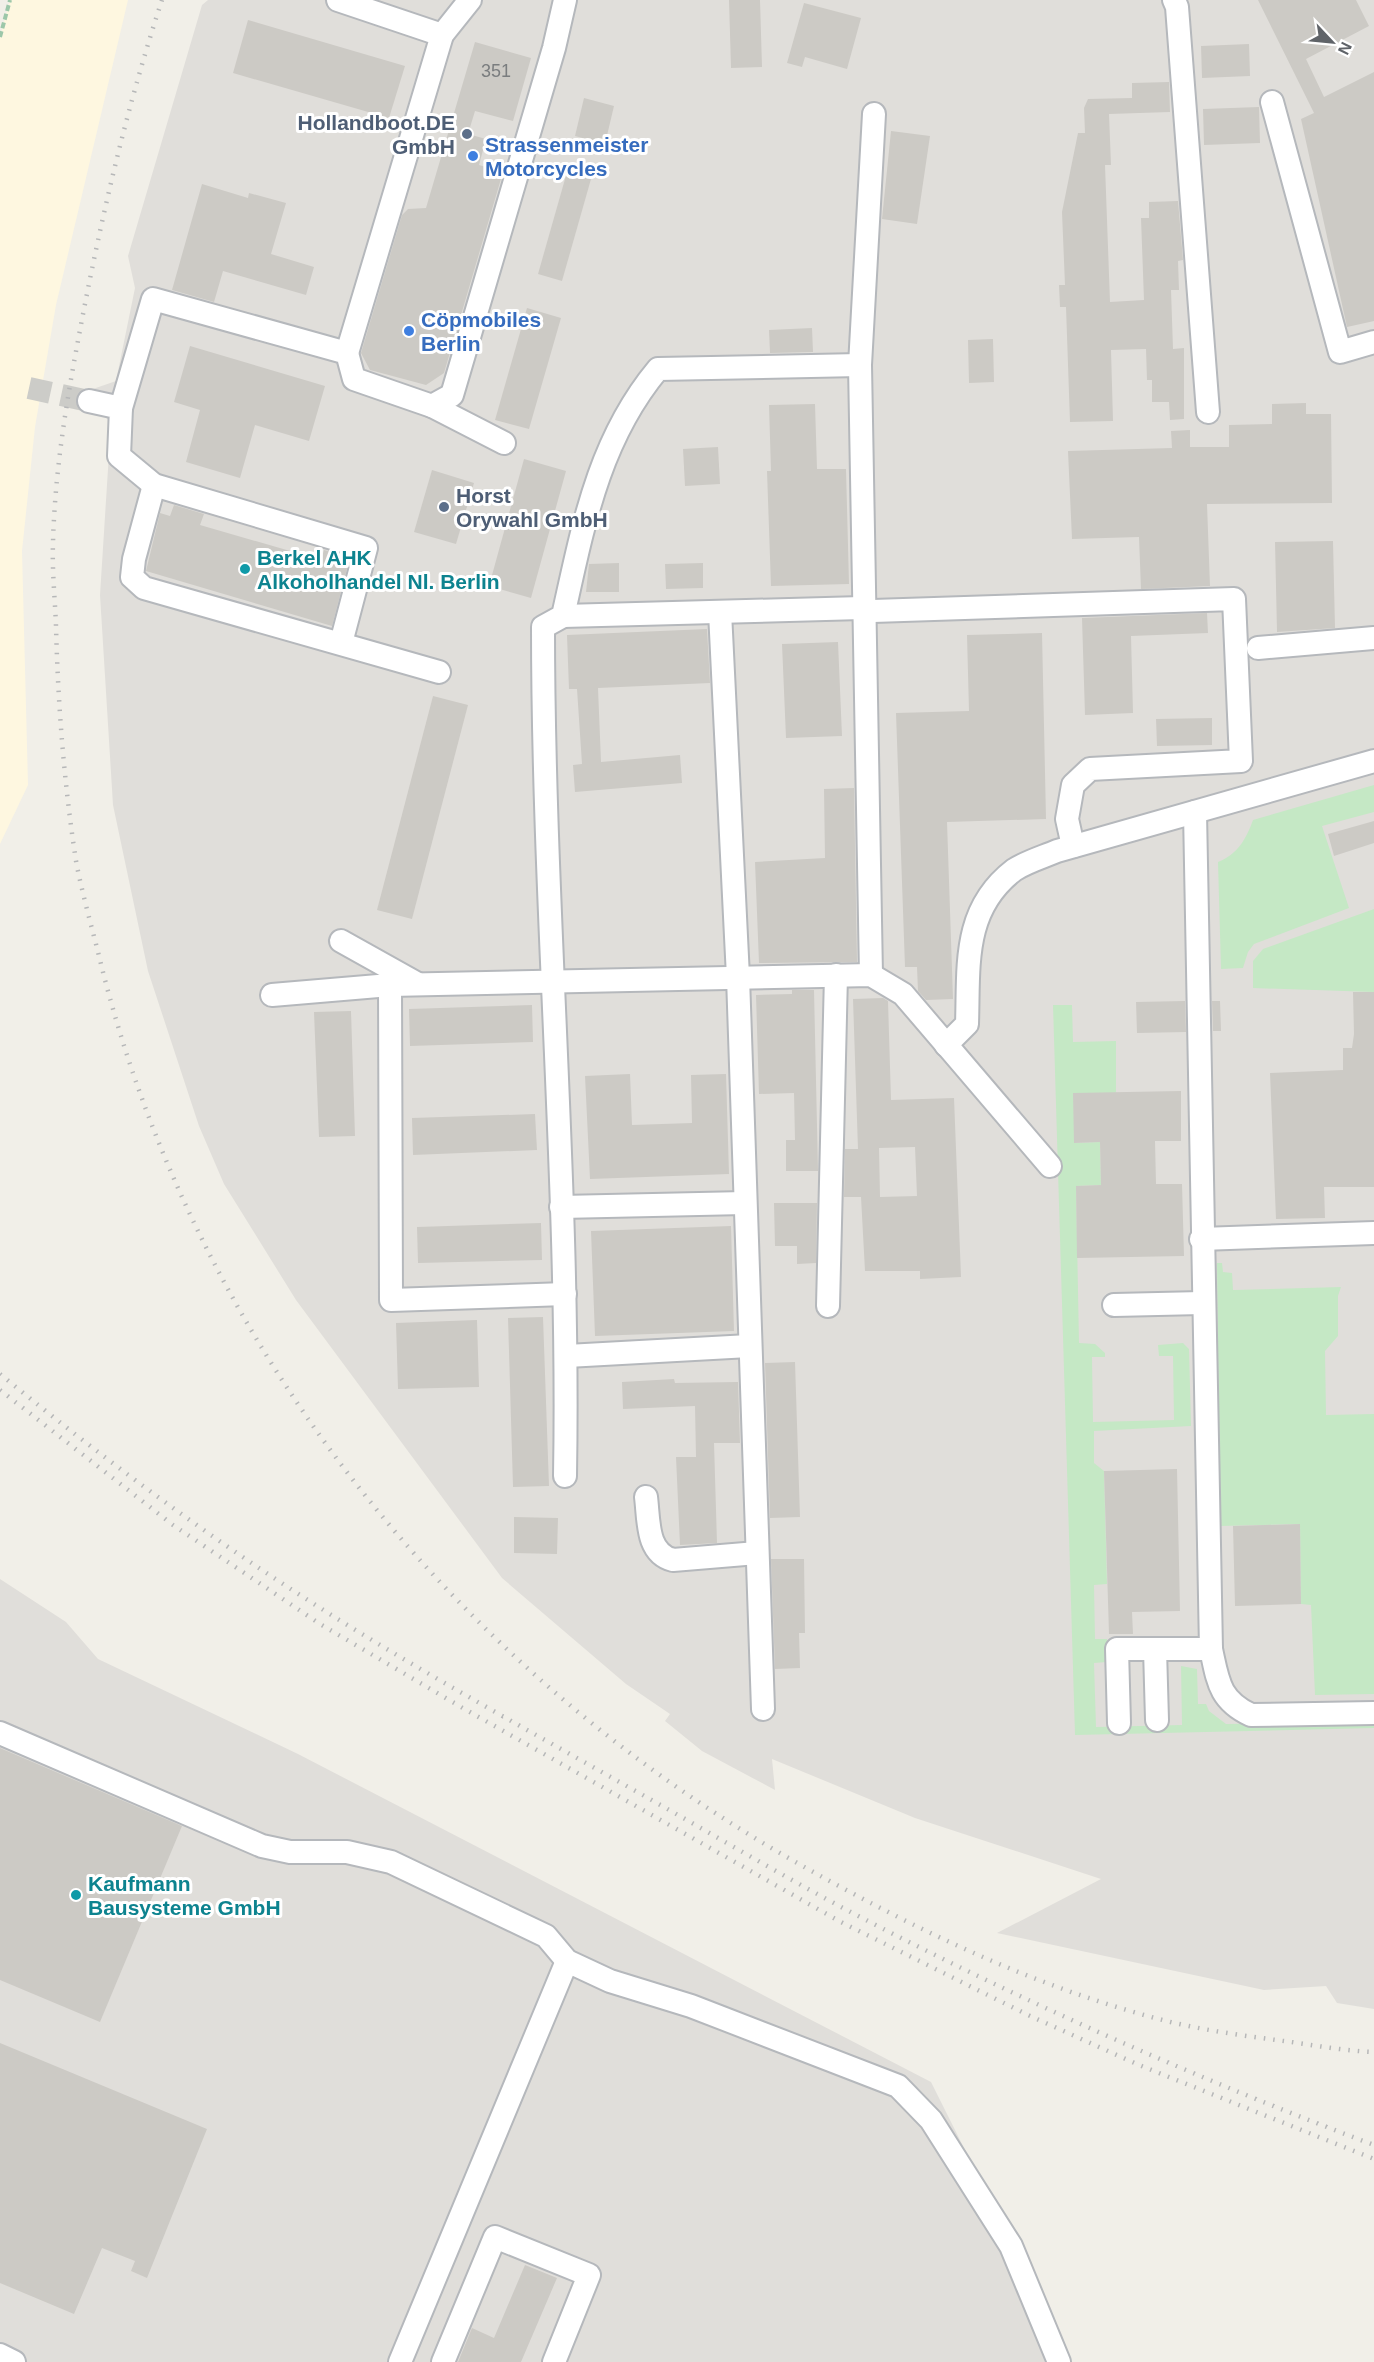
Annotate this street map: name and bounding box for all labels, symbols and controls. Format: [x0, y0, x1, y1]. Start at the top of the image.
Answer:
north arrow [1302, 12, 1362, 72]
text: N [1335, 39, 1355, 57]
house number: 351 [481, 61, 511, 81]
place label: Hollandboot.DE GmbH [298, 111, 455, 158]
marker: Hollandboot.DE GmbH [460, 127, 474, 141]
place label: Strassenmeister Motorcycles [485, 133, 648, 180]
marker: Strassenmeister Motorcycles [466, 149, 480, 163]
place label: Cöpmobiles Berlin [421, 308, 541, 355]
marker: Cöpmobiles Berlin [402, 324, 416, 338]
place label: Horst Orywahl GmbH [456, 484, 608, 531]
marker: Horst Orywahl GmbH [437, 500, 451, 514]
place label: Berkel AHK Alkoholhandel Nl. Berlin [257, 546, 500, 593]
marker: Berkel AHK Alkoholhandel Nl. Berlin [238, 562, 252, 576]
place label: Kaufmann Bausysteme GmbH [88, 1872, 281, 1919]
marker: Kaufmann Bausysteme GmbH [69, 1888, 83, 1902]

